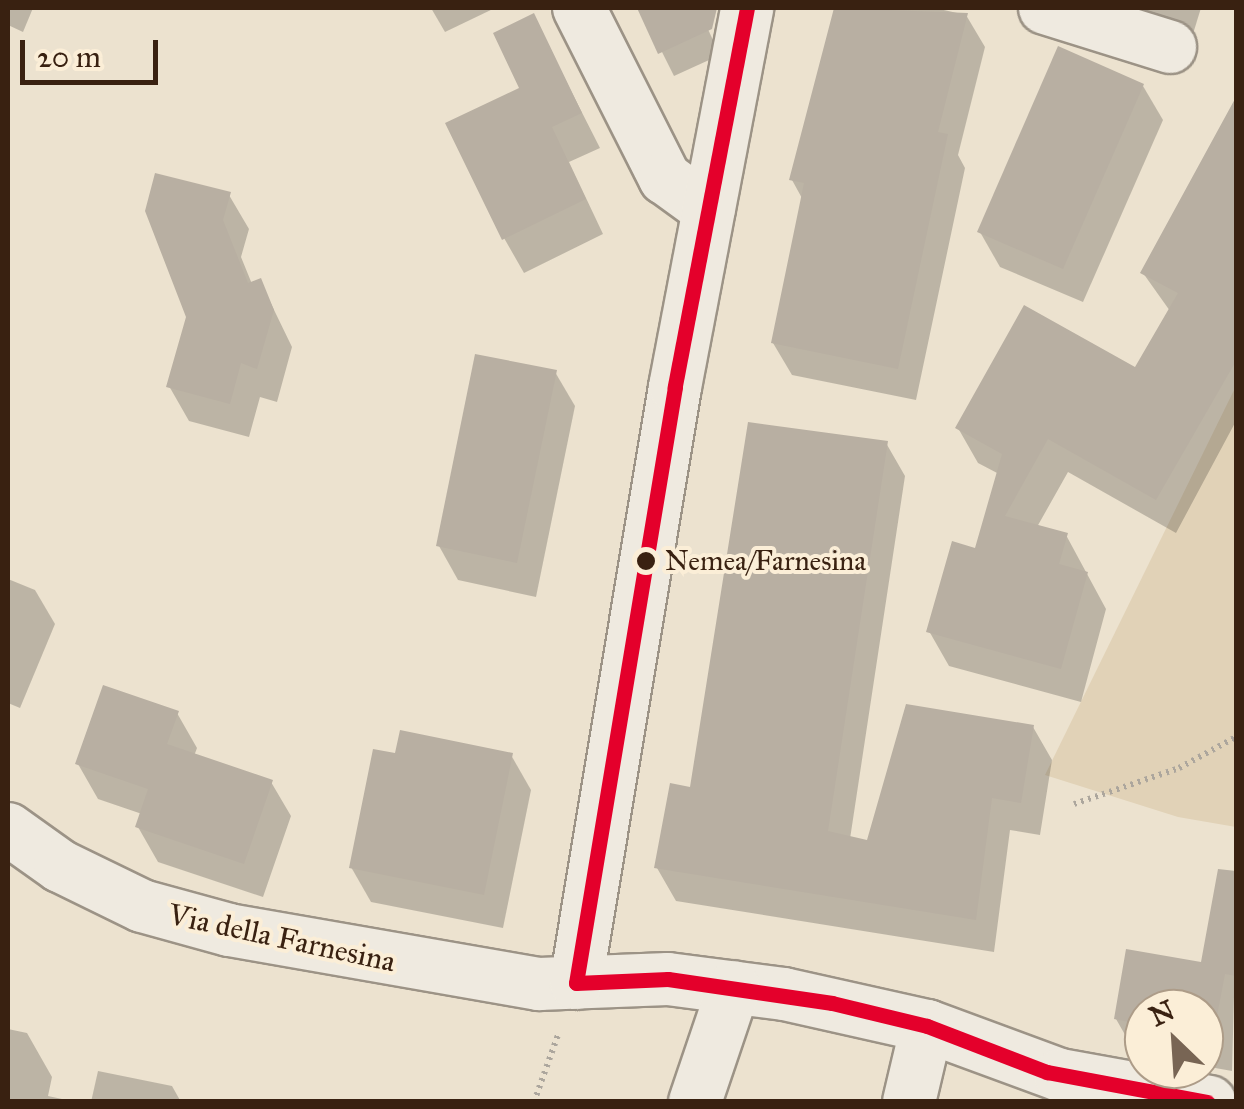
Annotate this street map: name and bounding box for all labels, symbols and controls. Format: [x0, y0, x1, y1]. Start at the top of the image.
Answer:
scale bar [25, 20, 162, 82]
text: 20 m [37, 39, 101, 75]
place label: Nemea/Farnesina [665, 544, 866, 578]
marker: Nemea/Farnesina [636, 551, 656, 571]
street label: Via della Farnesina [165, 896, 399, 980]
north arrow [1124, 989, 1224, 1089]
text: N [1144, 992, 1180, 1034]

